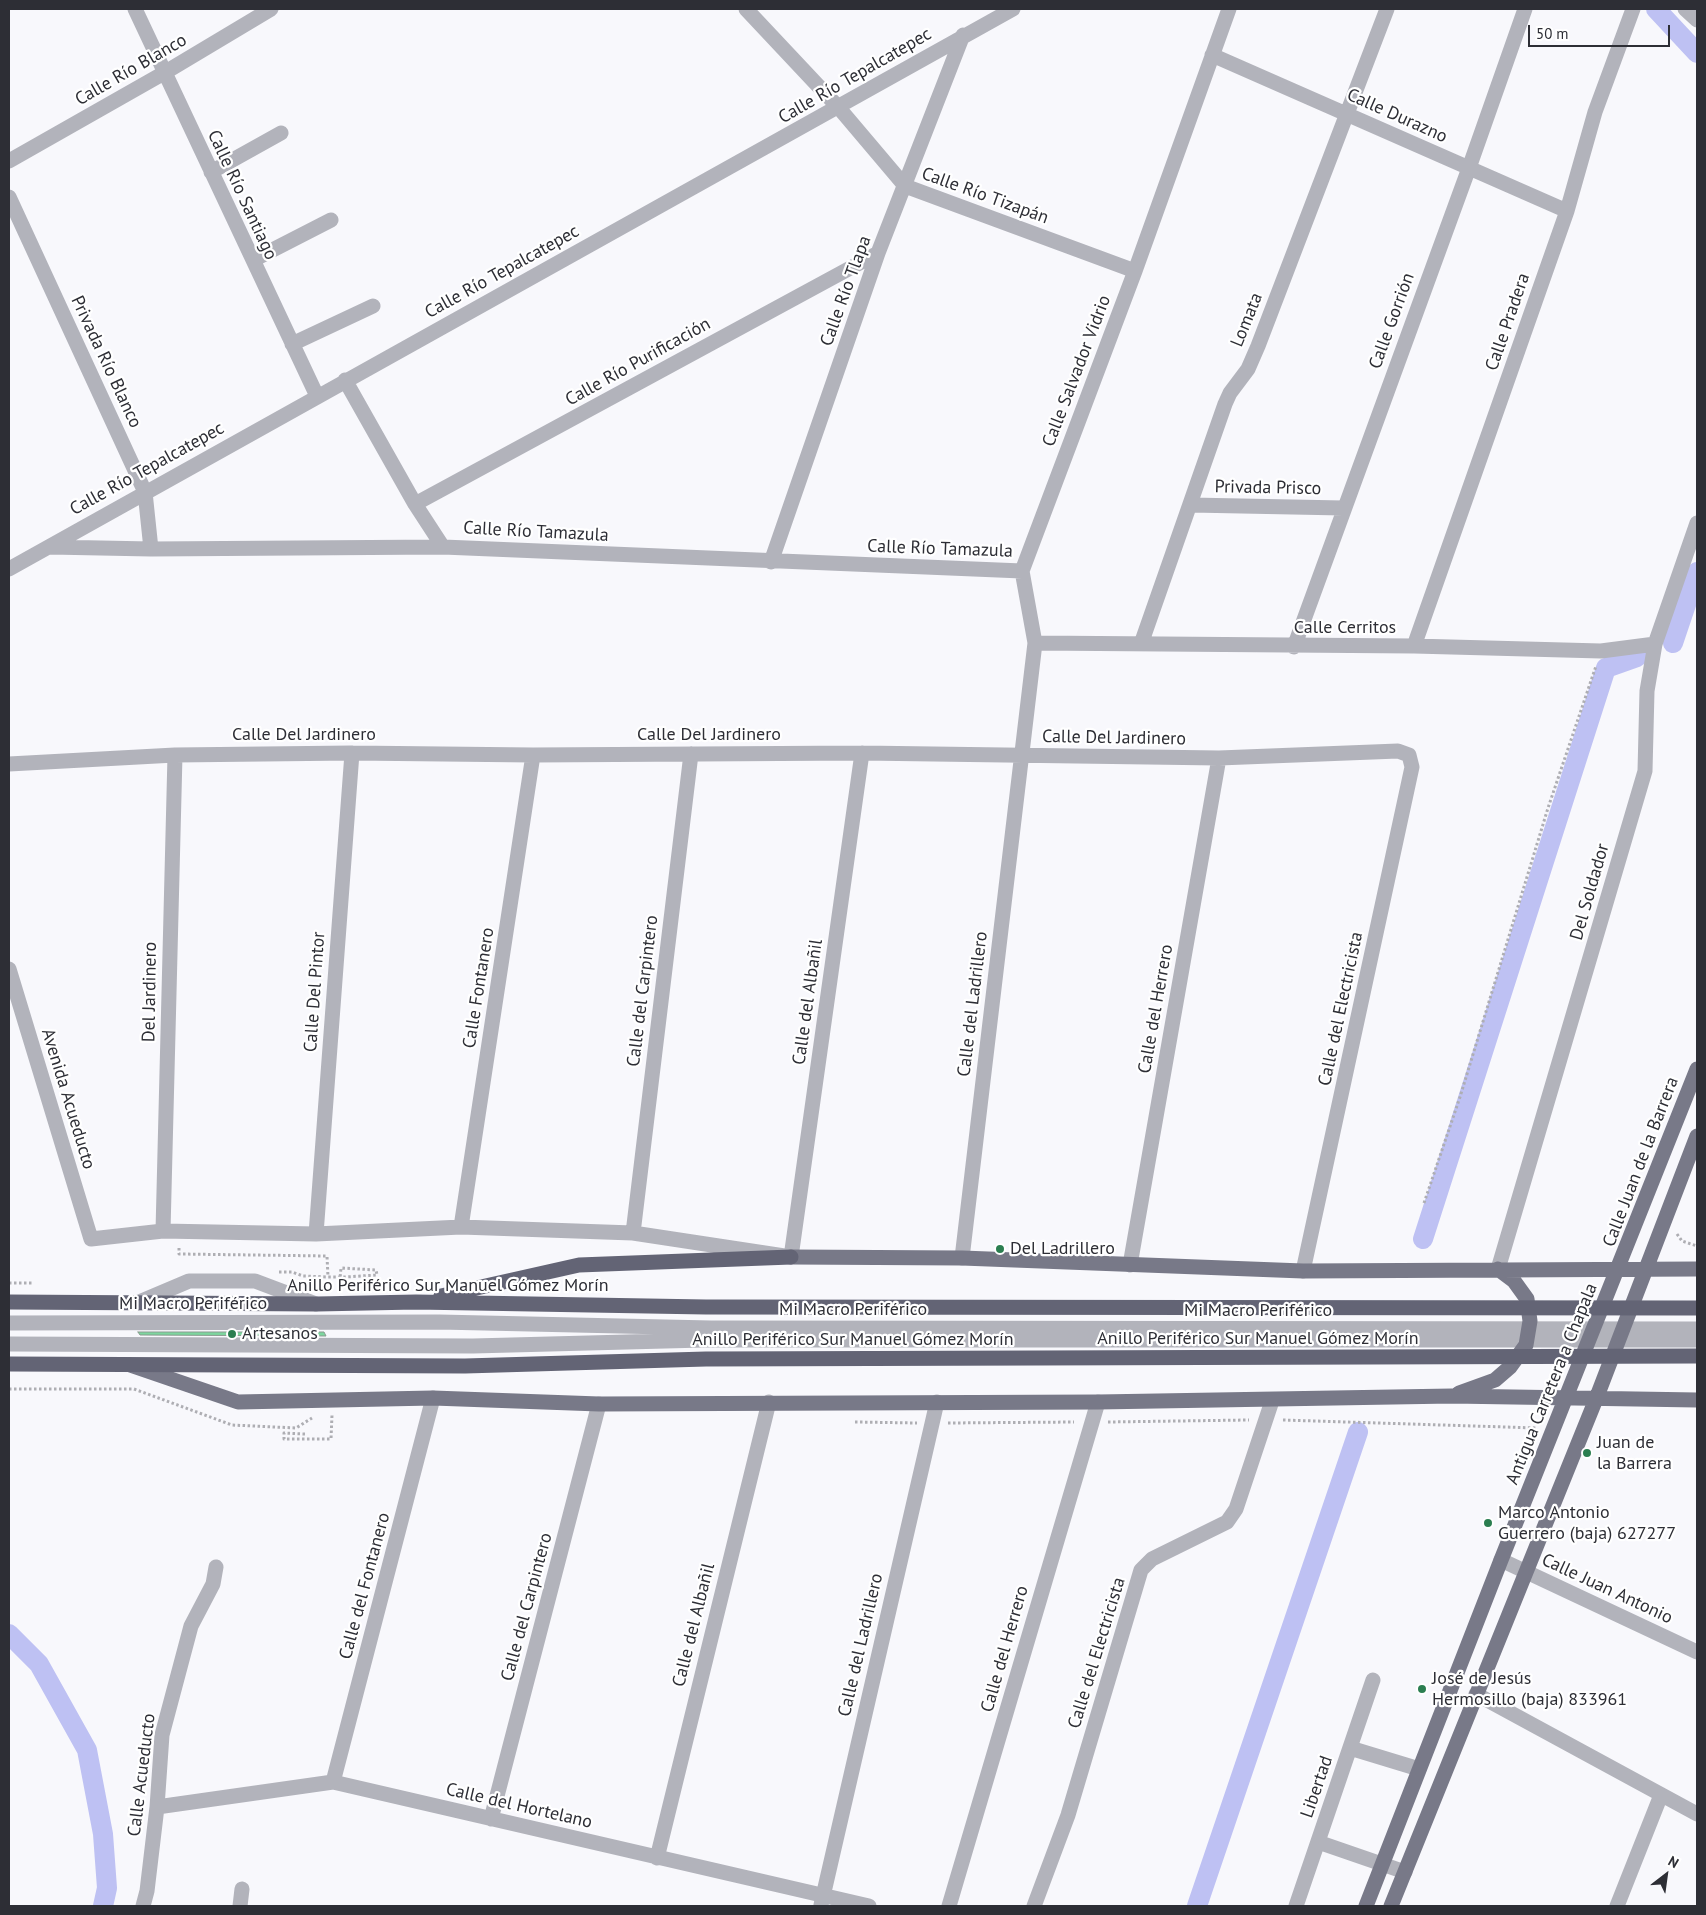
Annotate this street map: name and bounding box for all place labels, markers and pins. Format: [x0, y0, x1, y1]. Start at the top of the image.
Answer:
place label: Del Ladrillero [1010, 1238, 1115, 1260]
marker: Del Ladrillero [994, 1243, 1006, 1255]
place label: Artesanos [242, 1323, 318, 1345]
marker: Artesanos [226, 1328, 238, 1340]
place label: Juan de la Barrera [1597, 1432, 1672, 1475]
marker: Juan de la Barrera [1581, 1447, 1593, 1459]
place label: Marco Antonio Guerrero (baja) 627277 [1498, 1502, 1676, 1545]
marker: Marco Antonio Guerrero (baja) 627277 [1482, 1517, 1494, 1529]
place label: José de Jesús Hermosillo (baja) 833961 [1432, 1668, 1627, 1710]
marker: José de Jesús Hermosillo (baja) 833961 [1416, 1683, 1428, 1695]

